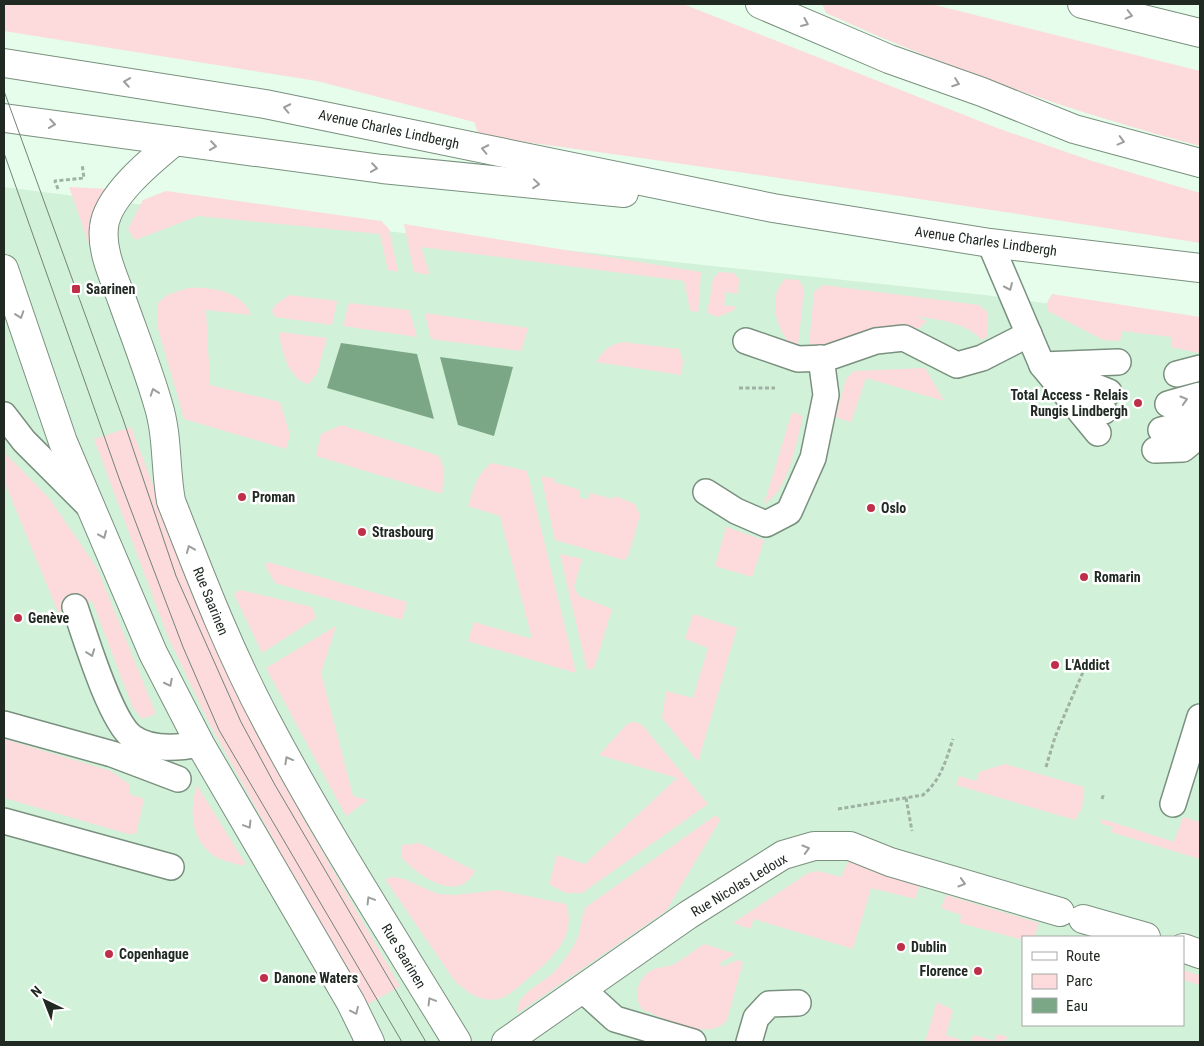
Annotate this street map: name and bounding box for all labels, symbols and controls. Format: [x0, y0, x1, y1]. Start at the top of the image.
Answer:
one-way arrow [1125, 9, 1134, 20]
one-way arrow [800, 16, 809, 27]
one-way arrow [951, 77, 960, 87]
one-way arrow [123, 78, 131, 88]
one-way arrow [283, 103, 292, 114]
street label: Avenue Charles Lindbergh [317, 106, 461, 152]
one-way arrow [48, 118, 56, 129]
one-way arrow [1116, 136, 1124, 146]
one-way arrow [209, 140, 217, 151]
one-way arrow [480, 144, 489, 155]
one-way arrow [370, 162, 378, 173]
one-way arrow [532, 179, 540, 190]
street label: Avenue Charles Lindbergh [914, 223, 1058, 259]
place label: Saarinen [86, 281, 135, 297]
one-way arrow [1003, 282, 1014, 291]
marker: Saarinen [70, 283, 82, 295]
one-way arrow [14, 310, 24, 319]
place label: Total Access - Relais Rungis Lindbergh [1011, 387, 1128, 419]
one-way arrow [150, 389, 160, 397]
one-way arrow [1180, 395, 1188, 405]
marker: Total Access - Relais Rungis Lindbergh [1132, 397, 1144, 409]
place label: Proman [252, 489, 295, 505]
marker: Proman [236, 491, 248, 503]
place label: Oslo [881, 500, 906, 516]
marker: Oslo [865, 502, 877, 514]
place label: Strasbourg [372, 524, 434, 540]
marker: Strasbourg [356, 526, 368, 538]
one-way arrow [96, 530, 107, 539]
one-way arrow [186, 546, 196, 554]
street label: Rue Saarinen [190, 565, 232, 637]
place label: Romarin [1094, 569, 1141, 585]
marker: Romarin [1078, 571, 1090, 583]
place label: Genève [28, 610, 70, 626]
marker: Genève [12, 612, 24, 624]
one-way arrow [85, 648, 95, 656]
place label: L'Addict [1065, 657, 1110, 673]
marker: L'Addict [1049, 659, 1061, 671]
one-way arrow [163, 678, 173, 687]
one-way arrow [284, 756, 294, 765]
one-way arrow [241, 820, 251, 829]
one-way arrow [802, 844, 810, 854]
street label: Rue Nicolas Ledoux [688, 850, 790, 920]
one-way arrow [958, 878, 966, 888]
one-way arrow [367, 897, 377, 906]
street label: Rue Saarinen [379, 921, 429, 991]
legend [1022, 936, 1184, 1026]
place label: Dublin [911, 939, 947, 955]
marker: Dublin [895, 941, 907, 953]
place label: Copenhague [119, 946, 189, 962]
text: Route [1066, 947, 1100, 965]
marker: Copenhague [103, 948, 115, 960]
place label: Florence [920, 963, 968, 979]
marker: Florence [972, 965, 984, 977]
place label: Danone Waters [274, 970, 358, 986]
marker: Danone Waters [258, 972, 270, 984]
text: Parc [1066, 972, 1093, 990]
north arrow [20, 976, 70, 1026]
text: N [28, 983, 45, 1000]
one-way arrow [428, 997, 438, 1006]
text: Eau [1066, 997, 1088, 1015]
one-way arrow [349, 1006, 360, 1015]

